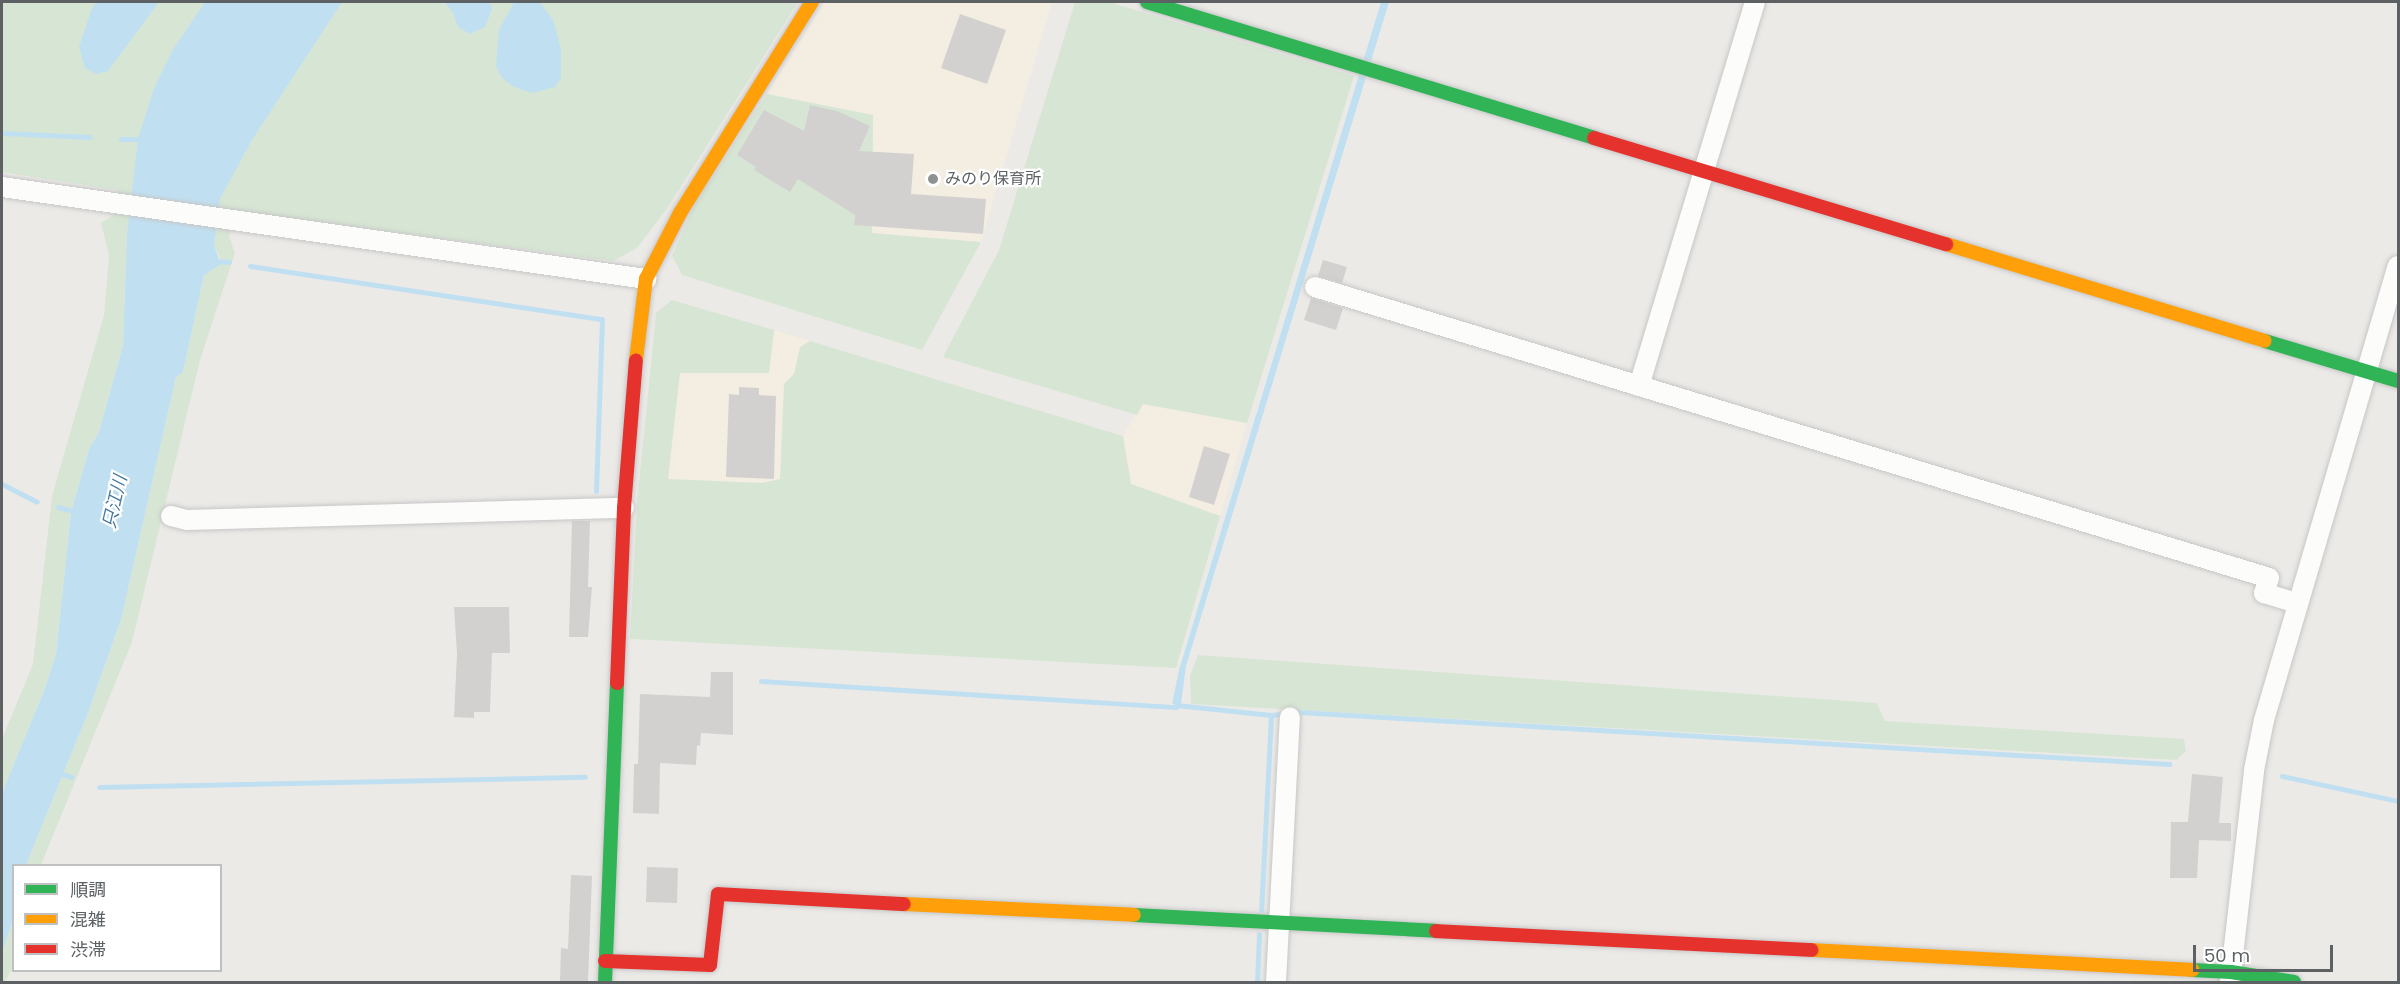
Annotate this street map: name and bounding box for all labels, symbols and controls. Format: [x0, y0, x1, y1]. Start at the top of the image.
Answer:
place label: みのり保育所 [945, 169, 1041, 189]
marker: みのり保育所 [926, 172, 940, 186]
water label: 只江川 [98, 473, 132, 531]
legend [12, 864, 222, 972]
text: 順調 [70, 877, 106, 902]
text: 混雑 [70, 907, 106, 932]
scale bar [2196, 933, 2336, 971]
text: 渋滞 [70, 937, 106, 962]
text: 50 m [2204, 943, 2250, 968]

